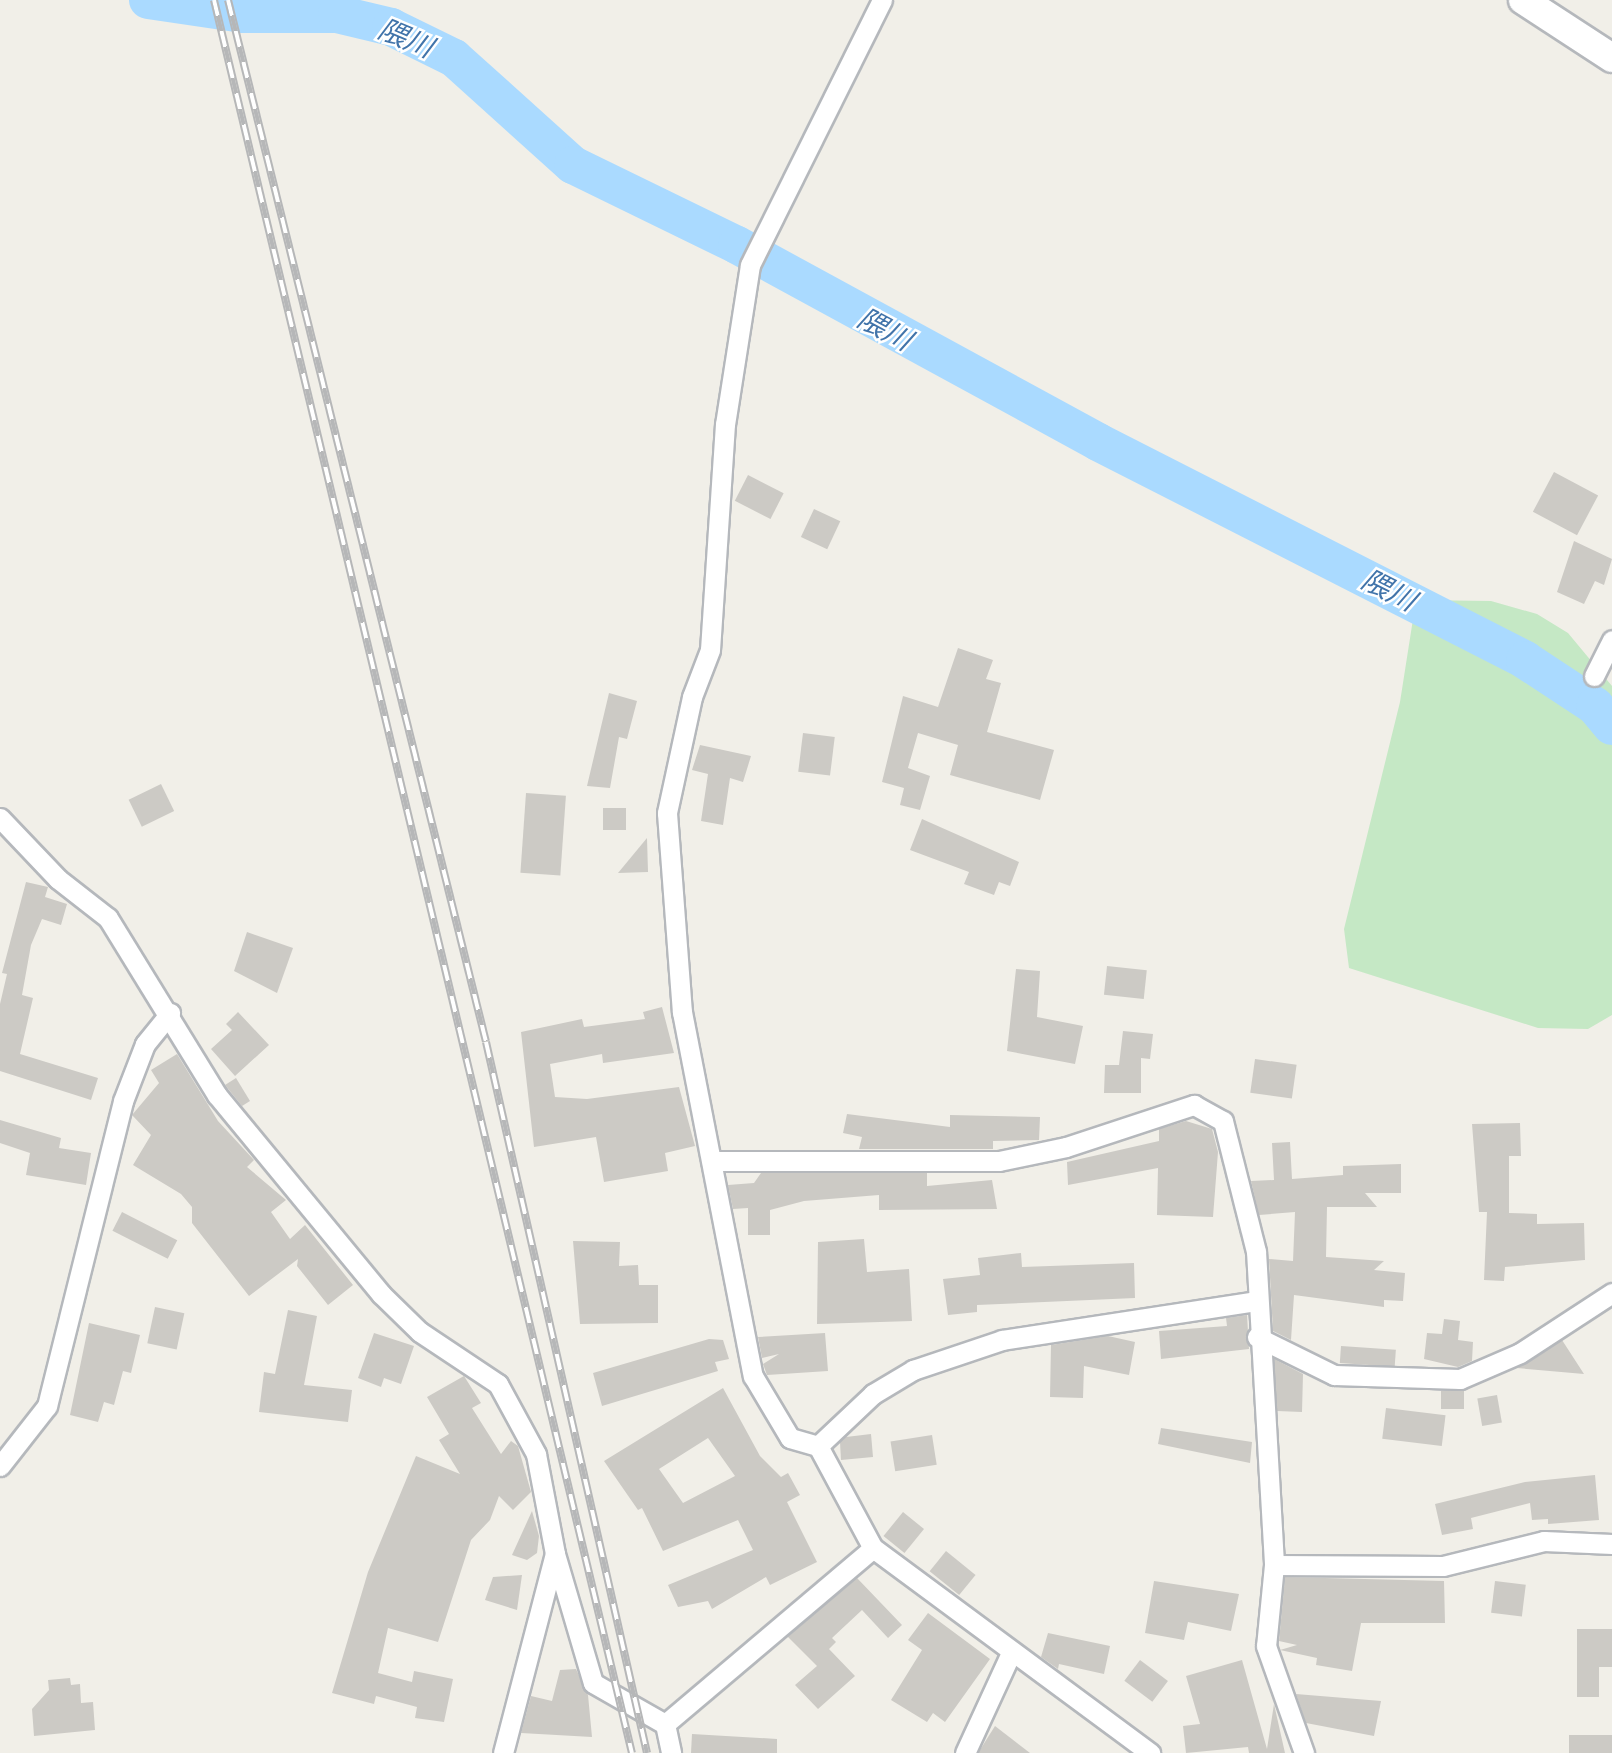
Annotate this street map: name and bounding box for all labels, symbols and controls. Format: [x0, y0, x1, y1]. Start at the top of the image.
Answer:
water label: 隈川 [374, 12, 438, 64]
water label: 隈川 [852, 301, 918, 357]
water label: 隈川 [1356, 562, 1422, 618]

